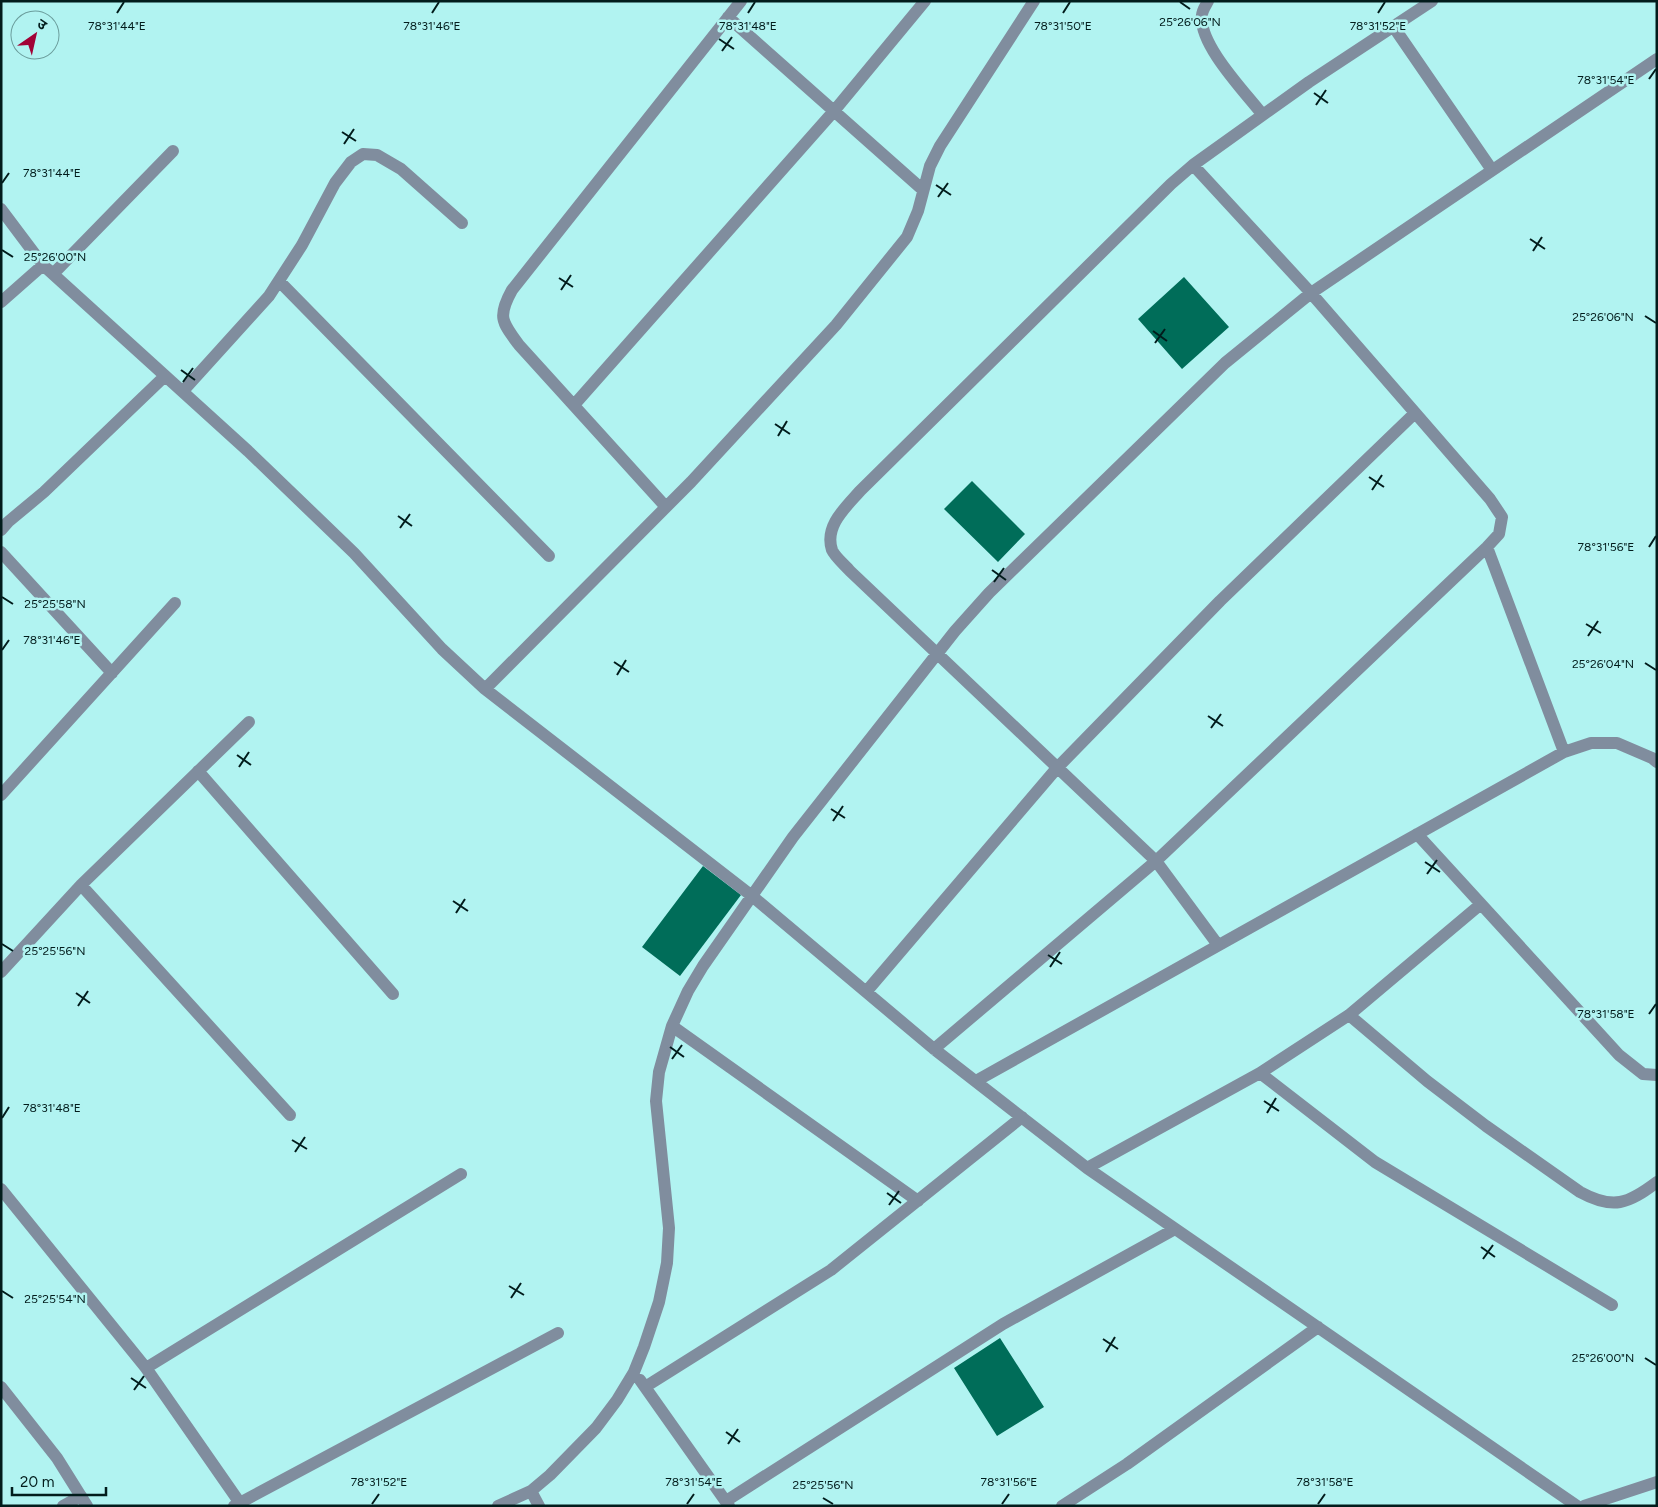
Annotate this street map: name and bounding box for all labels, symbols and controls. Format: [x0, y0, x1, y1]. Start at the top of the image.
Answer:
north arrow [10, 10, 60, 60]
text: उ [34, 15, 51, 34]
text: 25°26'06"N [1159, 15, 1221, 29]
text: 78°31'44"E [88, 19, 146, 33]
text: 78°31'46"E [403, 19, 461, 33]
text: 78°31'48"E [719, 19, 777, 33]
text: 78°31'50"E [1034, 19, 1092, 33]
text: 78°31'52"E [1350, 19, 1406, 33]
text: 78°31'54"E [1577, 73, 1635, 87]
text: 78°31'44"E [23, 166, 81, 180]
text: 25°26'00"N [24, 250, 86, 264]
text: 25°26'06"N [1572, 310, 1634, 324]
text: 78°31'56"E [1578, 540, 1634, 554]
text: 25°25'58"N [24, 597, 86, 611]
text: 78°31'46"E [23, 633, 81, 647]
text: 25°26'04"N [1572, 657, 1634, 671]
text: 25°25'56"N [25, 944, 85, 958]
text: 78°31'58"E [1577, 1007, 1635, 1021]
text: 78°31'48"E [23, 1101, 81, 1115]
text: 25°25'54"N [24, 1292, 86, 1306]
text: 25°26'00"N [1572, 1351, 1634, 1365]
scale bar [12, 1464, 106, 1496]
text: 20 m [20, 1473, 54, 1491]
text: 78°31'52"E [351, 1475, 407, 1489]
text: 78°31'54"E [665, 1475, 723, 1489]
text: 78°31'56"E [981, 1475, 1037, 1489]
text: 78°31'58"E [1296, 1475, 1354, 1489]
text: 25°25'56"N [793, 1478, 853, 1492]

